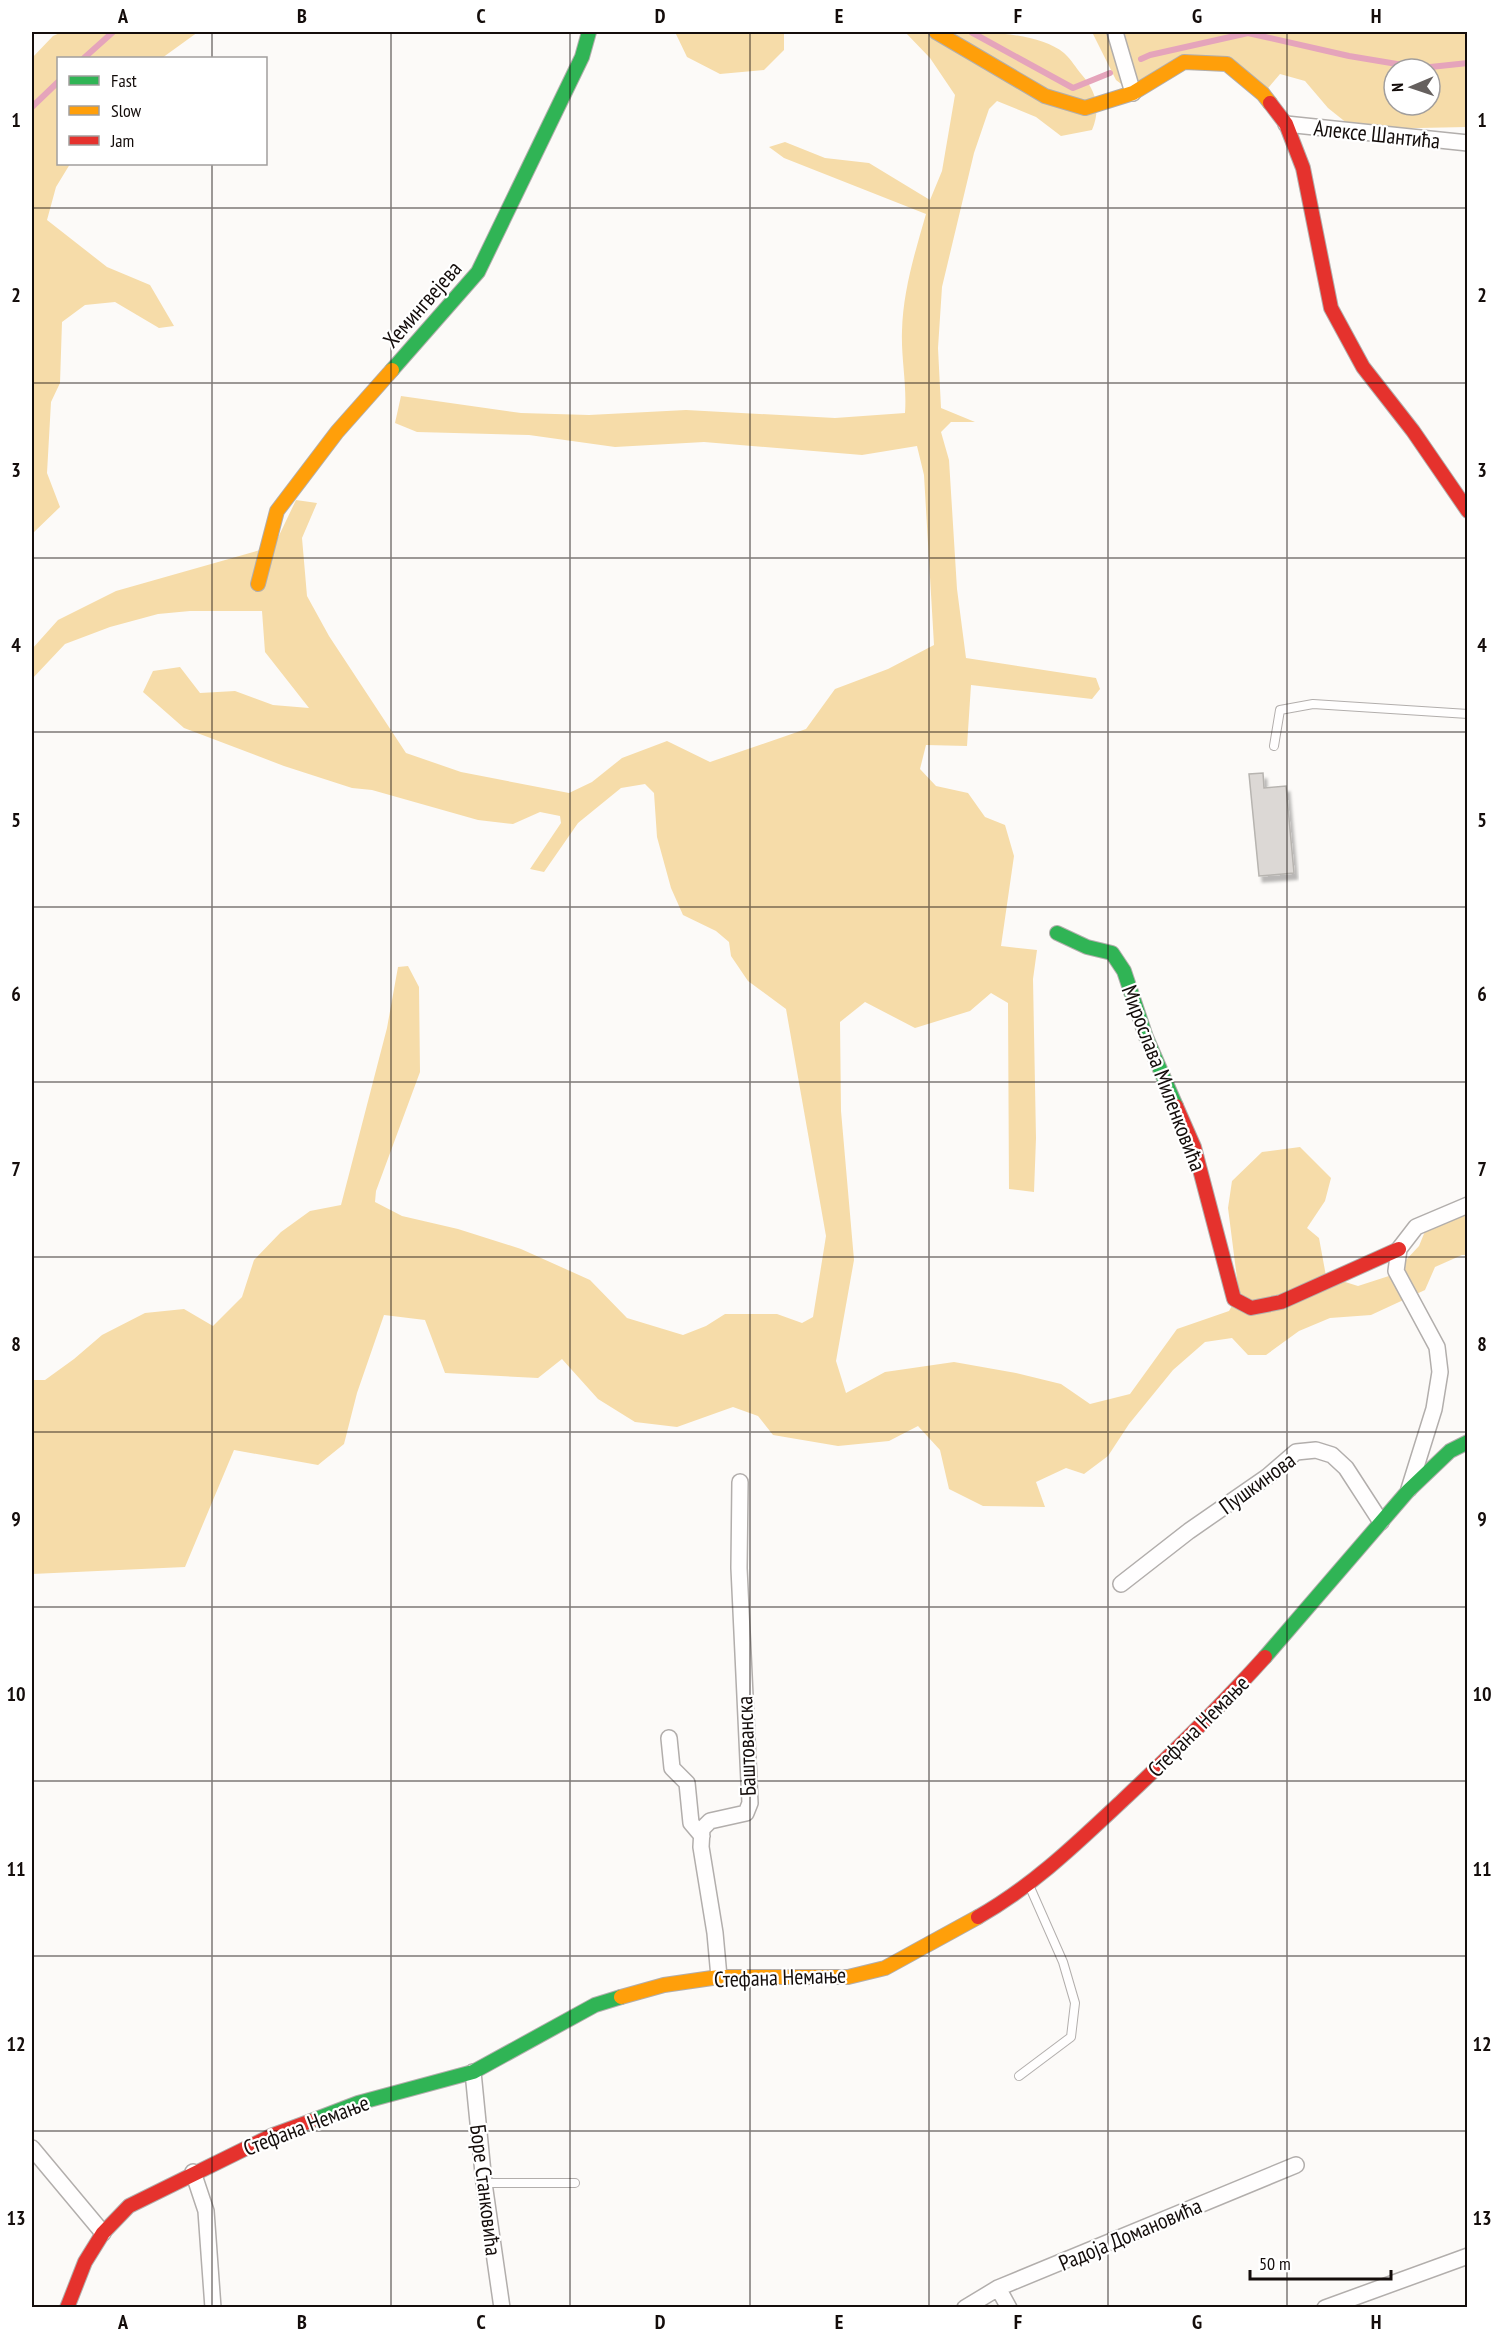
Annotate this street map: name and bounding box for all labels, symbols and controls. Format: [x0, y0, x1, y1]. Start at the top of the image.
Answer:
text: A [117, 3, 129, 29]
text: B [297, 3, 307, 29]
text: C [476, 3, 486, 29]
text: D [655, 3, 666, 29]
text: E [835, 3, 843, 29]
text: F [1014, 3, 1022, 29]
text: G [1192, 3, 1202, 29]
text: H [1371, 3, 1381, 29]
legend [57, 57, 267, 165]
north arrow [1382, 57, 1442, 117]
text: Fast [111, 69, 137, 92]
text: N [1387, 83, 1407, 92]
text: Slow [111, 99, 142, 122]
text: 1 [11, 107, 21, 133]
text: 1 [1477, 107, 1487, 133]
street label: Алексе Шантића [1312, 113, 1442, 155]
text: Jam [110, 129, 134, 152]
street label: Хемингвејева [377, 255, 467, 353]
text: 2 [11, 282, 21, 308]
text: 2 [1477, 282, 1487, 308]
text: 3 [11, 457, 21, 483]
text: 3 [1477, 457, 1487, 483]
text: 4 [11, 632, 21, 658]
text: 4 [1477, 632, 1487, 658]
text: 5 [11, 807, 21, 833]
text: 5 [1477, 807, 1487, 833]
text: 6 [11, 981, 21, 1007]
street label: Мирослава Миленковића [1116, 981, 1212, 1175]
text: 6 [1477, 981, 1487, 1007]
text: 7 [11, 1156, 21, 1182]
text: 7 [1477, 1156, 1487, 1182]
text: 8 [11, 1331, 21, 1357]
text: 8 [1477, 1331, 1487, 1357]
street label: Пушкинова [1213, 1446, 1301, 1520]
text: 9 [11, 1506, 21, 1532]
text: 9 [1477, 1506, 1487, 1532]
street label: Стефана Немање [1141, 1669, 1255, 1783]
text: 10 [6, 1681, 26, 1707]
text: 10 [1472, 1681, 1492, 1707]
street label: Баштованска [730, 1695, 762, 1797]
text: 11 [6, 1856, 26, 1882]
text: 11 [1472, 1856, 1492, 1882]
street label: Стефана Немање [713, 1961, 847, 1993]
text: 12 [6, 2031, 26, 2057]
text: 12 [1472, 2031, 1492, 2057]
street label: Стефана Немање [239, 2088, 373, 2162]
street label: Боре Станковића [464, 2123, 508, 2257]
street label: Радоја Домановића [1054, 2191, 1206, 2277]
text: 13 [6, 2205, 26, 2231]
text: 13 [1472, 2205, 1492, 2231]
scale bar [1250, 2243, 1391, 2281]
text: 50 m [1259, 2252, 1291, 2275]
text: A [117, 2309, 129, 2335]
text: B [297, 2309, 307, 2335]
text: C [476, 2309, 486, 2335]
text: D [655, 2309, 666, 2335]
text: E [835, 2309, 843, 2335]
text: F [1014, 2309, 1022, 2335]
text: G [1192, 2309, 1202, 2335]
text: H [1371, 2309, 1381, 2335]

